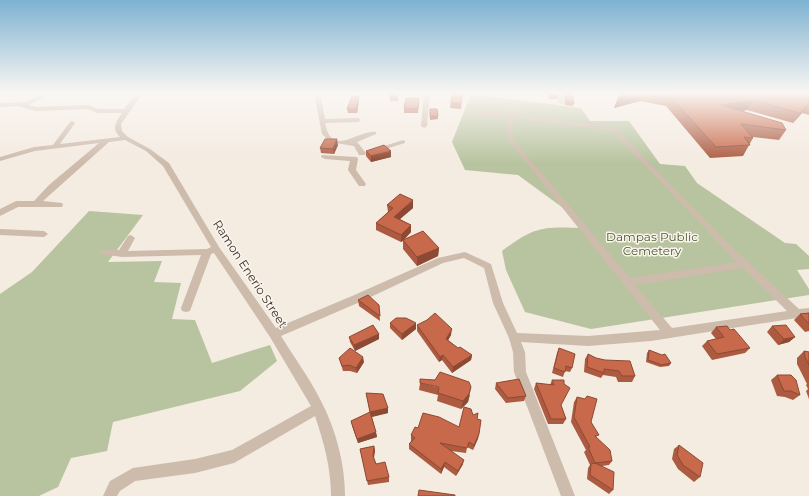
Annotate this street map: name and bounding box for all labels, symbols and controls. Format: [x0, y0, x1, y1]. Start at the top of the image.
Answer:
street label: Ramon Enerio Street [210, 217, 291, 331]
park label: Dampas Public Cemetery [606, 229, 698, 258]

